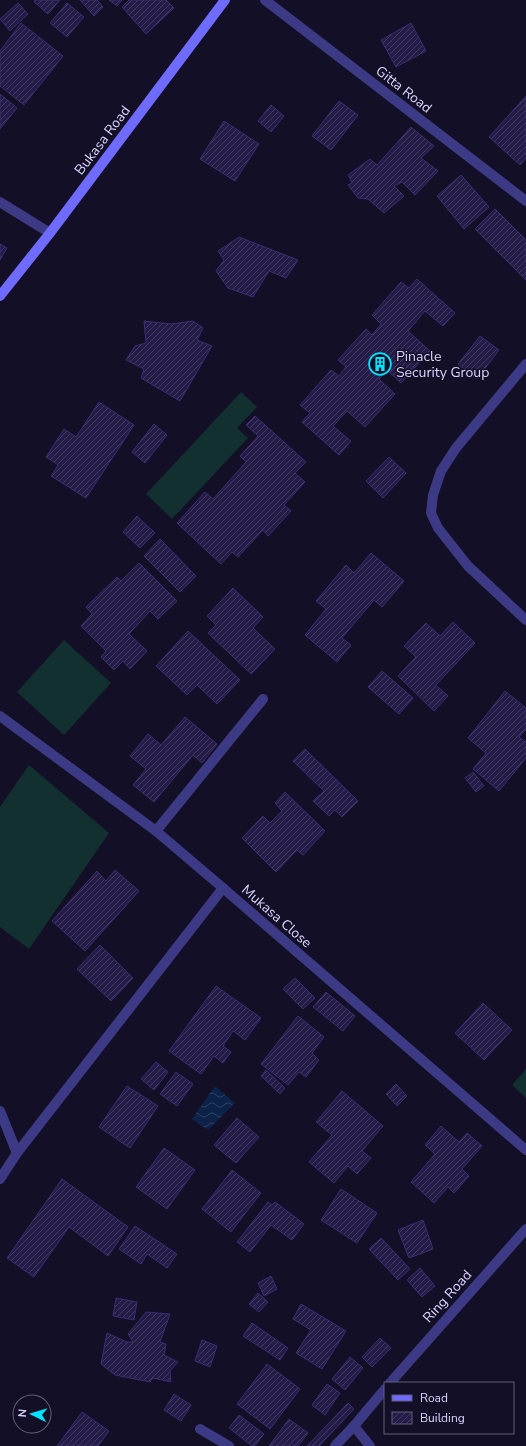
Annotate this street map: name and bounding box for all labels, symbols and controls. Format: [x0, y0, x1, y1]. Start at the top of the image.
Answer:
street label: Gitta Road [372, 61, 436, 117]
street label: Bukasa Road [70, 102, 135, 179]
place label: Pinacle Security Group [396, 347, 489, 382]
building icon: Pinacle Security Group [367, 351, 393, 377]
street label: Mukasa Close [237, 881, 316, 952]
street label: Ring Road [419, 1266, 476, 1327]
legend [384, 1382, 514, 1434]
text: Road [420, 1390, 448, 1406]
north arrow [12, 1394, 52, 1434]
text: N [15, 1408, 30, 1418]
text: Building [420, 1410, 465, 1426]

